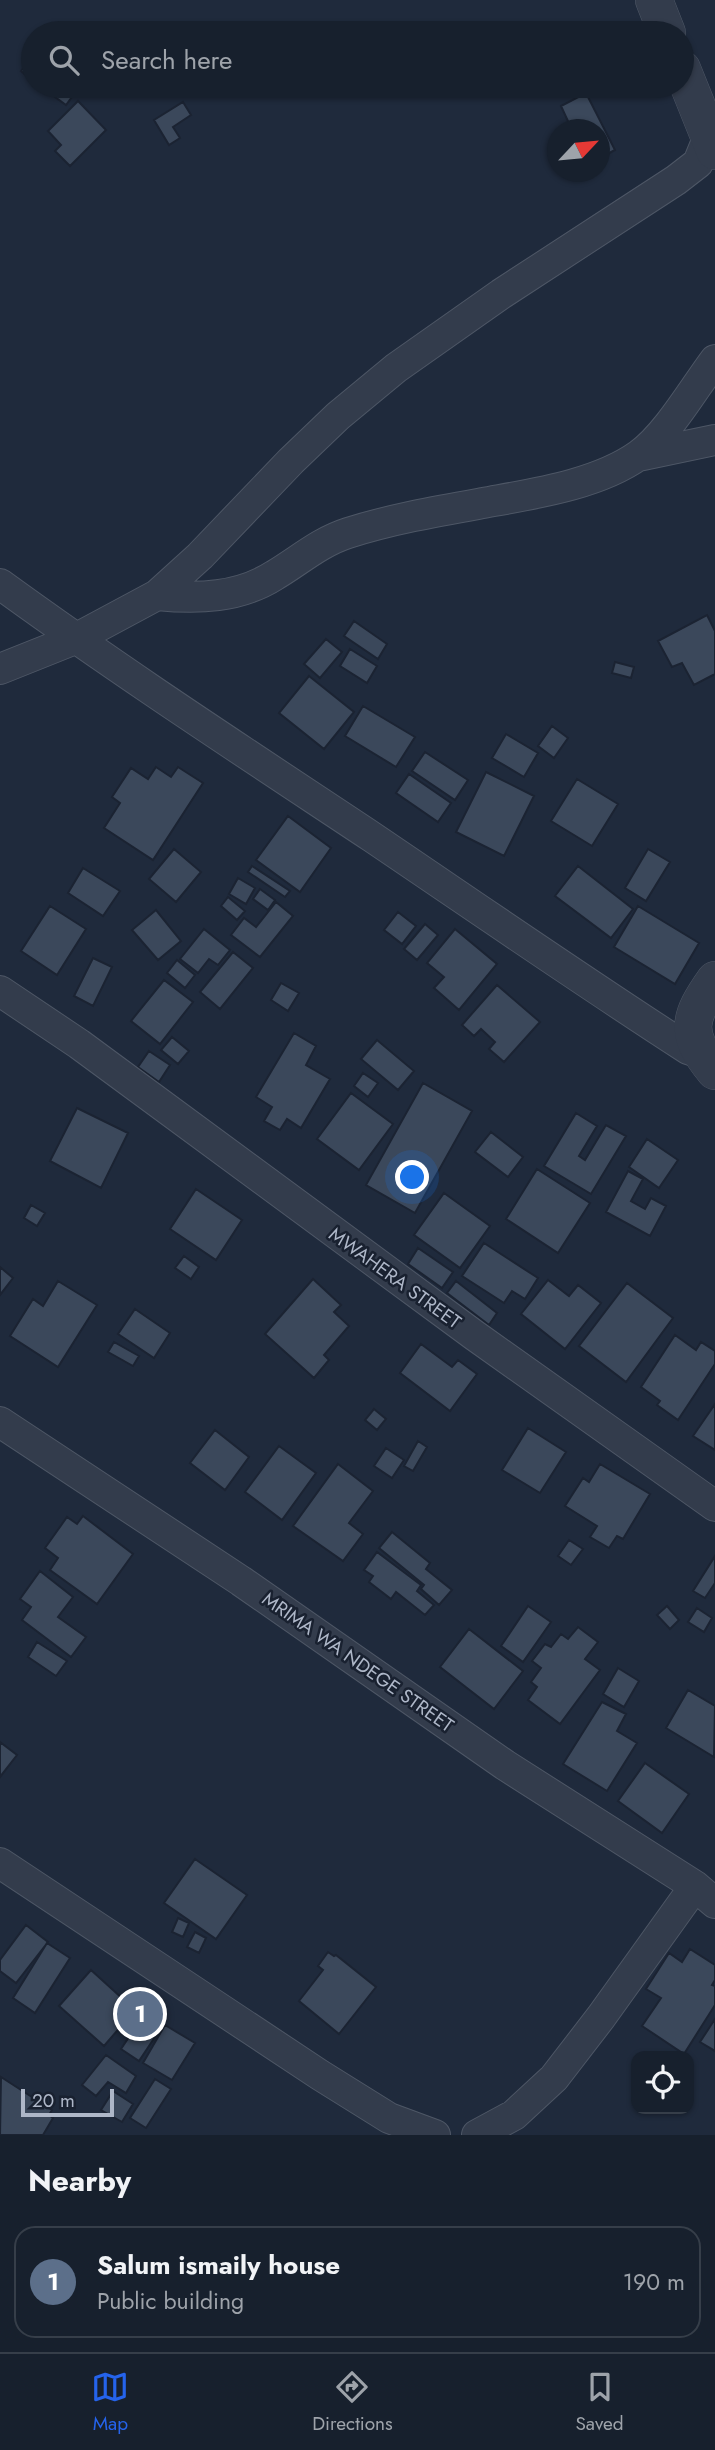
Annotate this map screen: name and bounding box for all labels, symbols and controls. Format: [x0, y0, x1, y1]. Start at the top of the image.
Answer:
search box [21, 21, 694, 98]
icon: search [45, 41, 83, 79]
text: Search here [101, 41, 233, 79]
north arrow [547, 119, 610, 182]
your location [395, 1160, 429, 1194]
street label: MWAHERA STREET [323, 1221, 467, 1335]
street label: MRIMA WA NDEGE STREET [257, 1586, 459, 1739]
pin: 1 [117, 1988, 163, 2040]
map controls [631, 2051, 694, 2114]
button: locate [631, 2051, 694, 2114]
scale bar [21, 2086, 114, 2118]
text: 20 m [32, 2087, 75, 2114]
text: Nearby [28, 2159, 131, 2202]
text: Salum ismaily house [97, 2246, 340, 2284]
text: 1 [47, 2265, 59, 2299]
text: 190 m [623, 2265, 685, 2299]
text: Public building [97, 2284, 244, 2318]
tab: Map [91, 2368, 129, 2437]
tab: Directions [312, 2368, 393, 2437]
tab: Saved [575, 2368, 624, 2437]

